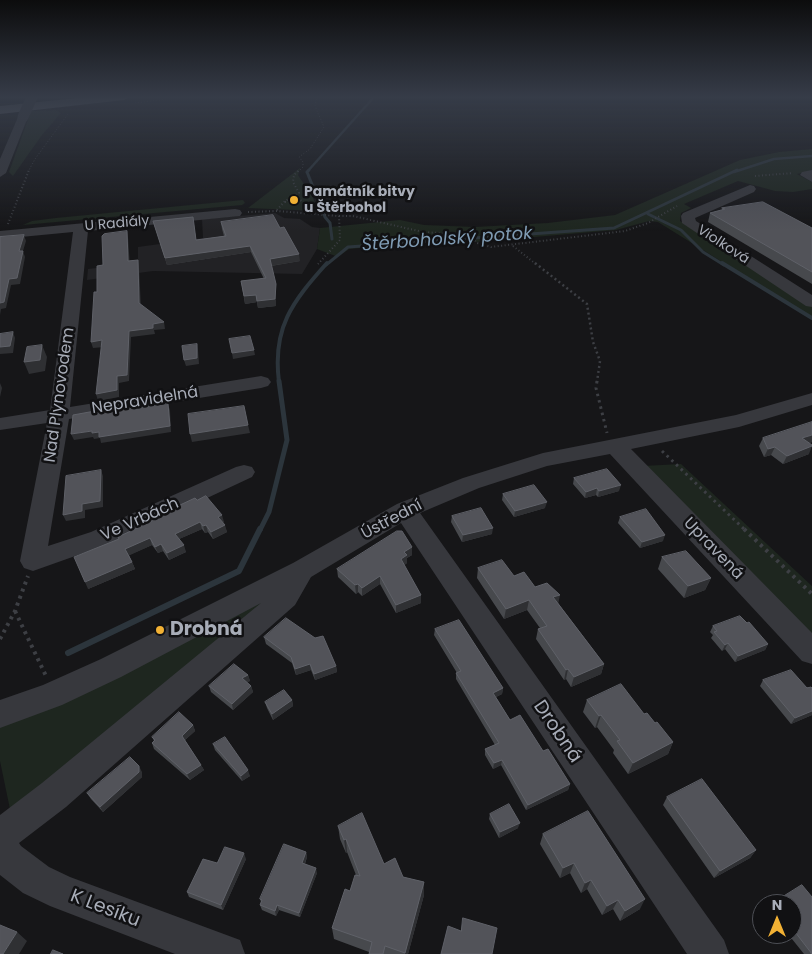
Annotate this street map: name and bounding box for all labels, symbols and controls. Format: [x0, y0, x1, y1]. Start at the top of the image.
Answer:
place label: Památník bitvy u Štěrbohol [304, 184, 415, 216]
marker: Památník bitvy u Štěrbohol [288, 194, 300, 206]
street label: U Radiály [84, 213, 150, 235]
street label: Violková [694, 222, 752, 268]
water label: Štěrboholský potok [361, 223, 533, 257]
street label: Nad Plynovodem [41, 326, 79, 464]
street label: Nepravidelná [90, 383, 200, 419]
street label: Ve Vrbách [98, 494, 182, 546]
street label: Ústřední [358, 496, 426, 544]
street label: Upravená [679, 514, 747, 584]
place label: Drobná [170, 619, 243, 641]
marker: Drobná [154, 624, 166, 636]
street label: Drobná [528, 696, 586, 768]
street label: K Lesíku [67, 885, 143, 933]
north arrow [752, 894, 802, 944]
text: N [772, 895, 782, 915]

